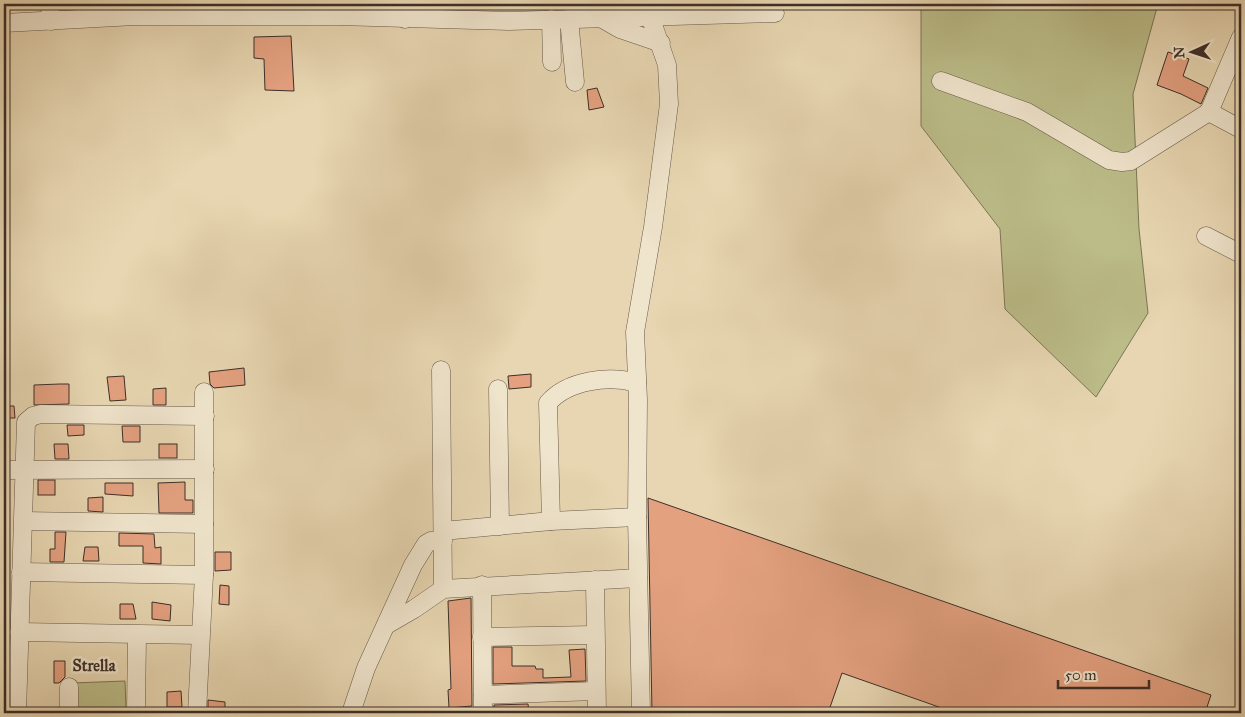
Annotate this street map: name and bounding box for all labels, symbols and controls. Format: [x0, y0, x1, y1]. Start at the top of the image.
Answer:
north arrow [1168, 28, 1218, 78]
text: N [1171, 46, 1188, 59]
district label: Strella [73, 656, 117, 675]
scale bar [1058, 657, 1149, 689]
text: 50 m [1065, 666, 1097, 684]

